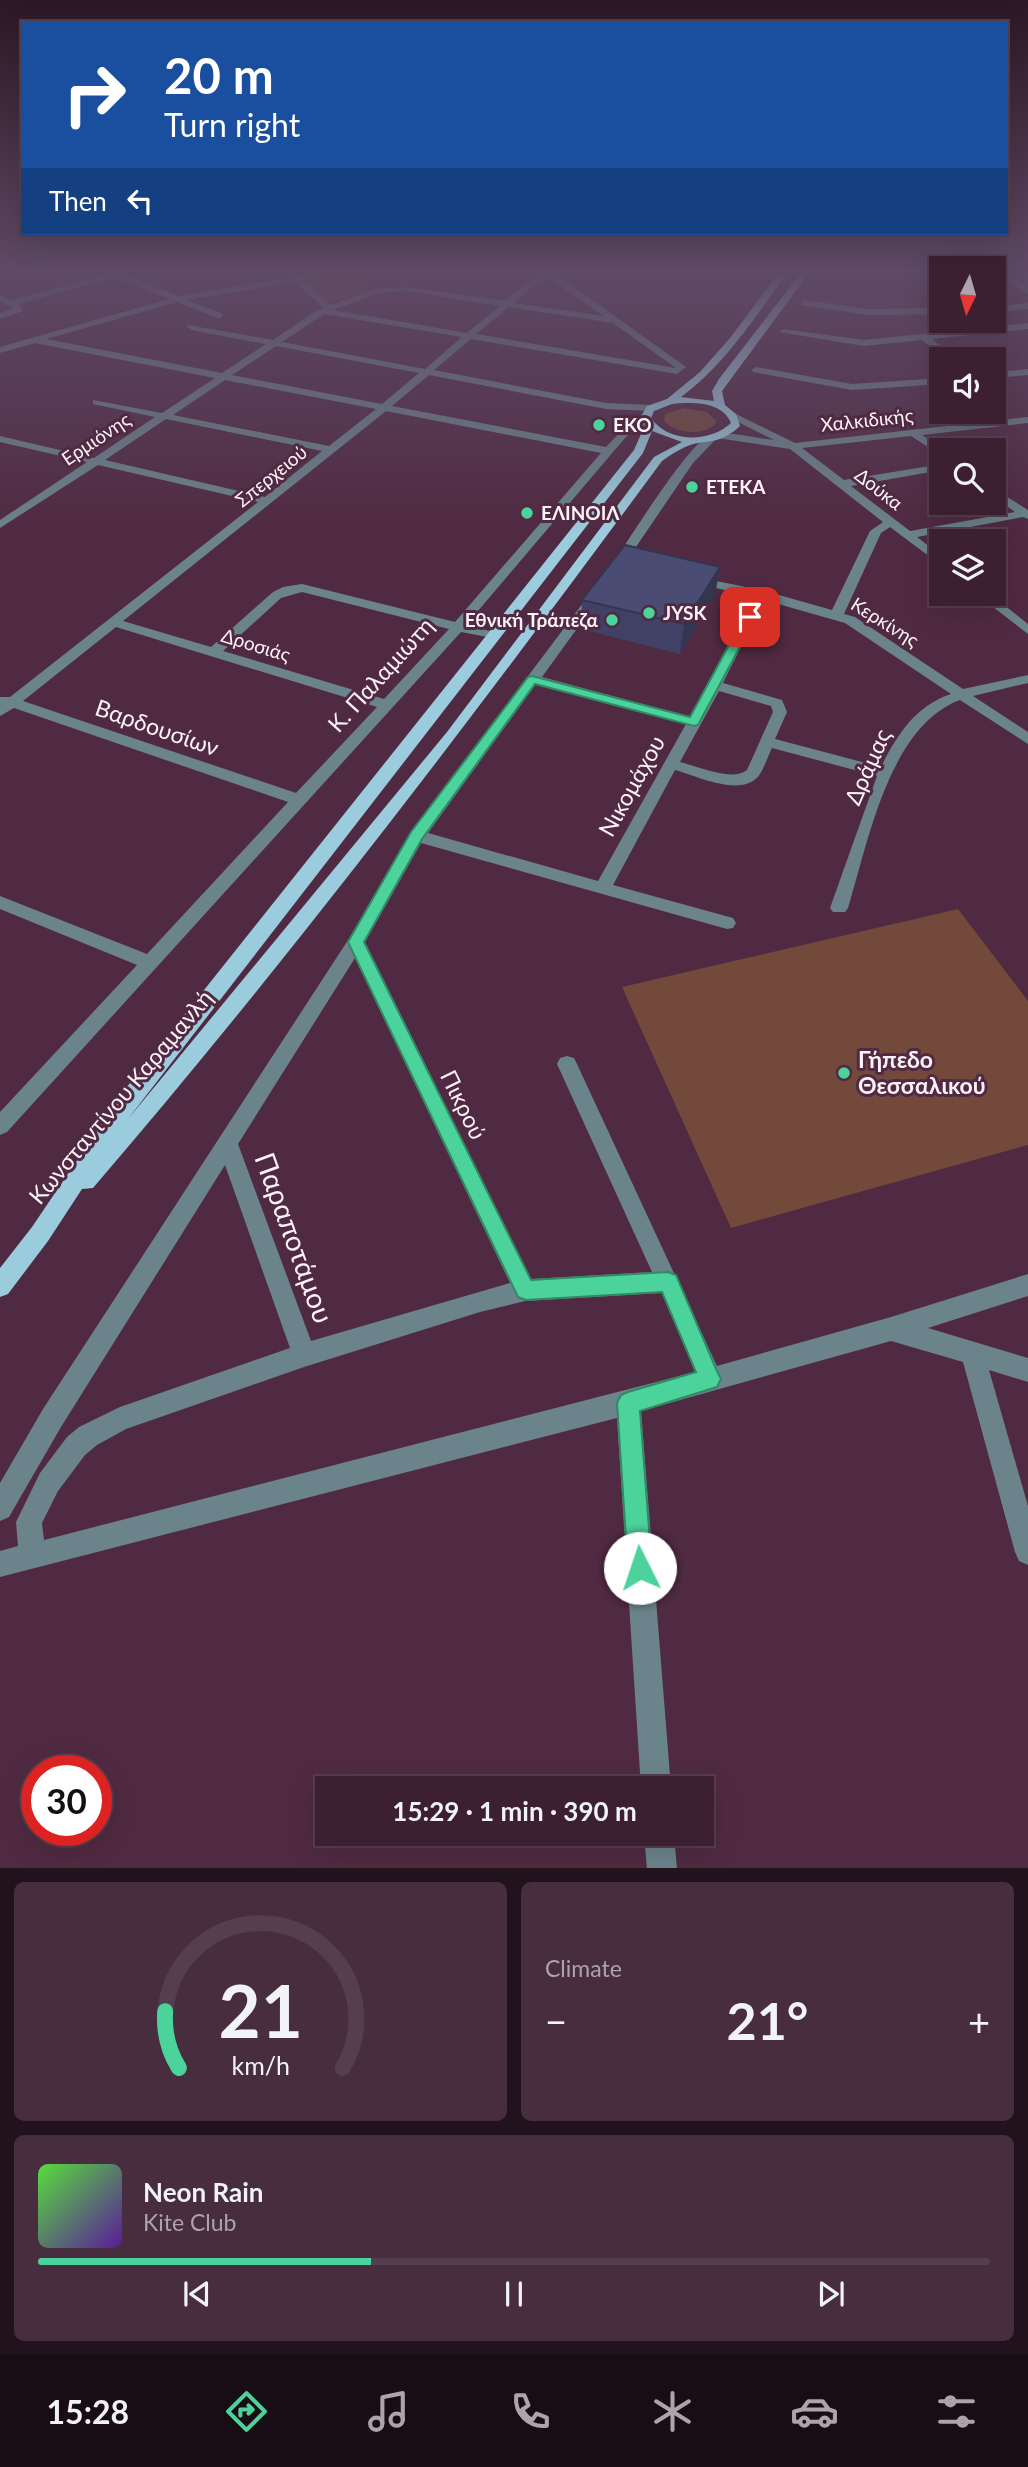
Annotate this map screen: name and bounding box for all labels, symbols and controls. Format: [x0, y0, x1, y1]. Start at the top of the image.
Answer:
text: 20 m [164, 46, 274, 104]
icon: right [49, 49, 140, 140]
text: Turn right [164, 105, 300, 144]
icon: left [121, 182, 159, 220]
text: Then [49, 185, 107, 217]
north arrow [929, 256, 1006, 332]
map controls [929, 256, 1006, 606]
button: sound [929, 347, 1006, 424]
street label: Χαλκιδικής [820, 403, 915, 436]
street label: Ερμιόνης [57, 407, 135, 470]
place label: EKO [613, 413, 652, 436]
marker: EKO [591, 417, 607, 433]
button: search [929, 438, 1006, 515]
street label: Σπερχειού [230, 440, 311, 511]
street label: Δούκα [851, 463, 908, 515]
place label: ΕΤΕΚΑ [706, 475, 766, 498]
marker: ΕΤΕΚΑ [684, 479, 700, 495]
place label: ΕΛΙΝΟΙΛ [541, 501, 620, 524]
marker: ΕΛΙΝΟΙΛ [519, 505, 535, 521]
button: layers [929, 529, 1006, 606]
pin [720, 587, 780, 647]
street label: Κερκίνης [847, 592, 924, 651]
icon: arrive [731, 598, 769, 636]
place label: JYSK [663, 601, 707, 624]
marker: JYSK [641, 605, 657, 621]
place label: Εθνική Τράπεζα [465, 608, 599, 631]
street label: Κ. Παλαμιώτη [321, 611, 439, 737]
marker: Εθνική Τράπεζα [604, 612, 620, 628]
street label: Δροσιάς [219, 623, 294, 666]
street label: Βαρδουσίων [92, 693, 223, 761]
street label: Δράμας [838, 724, 896, 809]
street label: Νικομάχου [592, 730, 670, 841]
street label: Κωνσταντίνου Καραμανλή [22, 984, 218, 1209]
place label: Γήπεδο Θεσσαλικού [858, 1045, 986, 1099]
street label: Πικρού [435, 1065, 493, 1144]
marker: Γήπεδο Θεσσαλικού [836, 1065, 852, 1081]
street label: Παραποτάμου [248, 1148, 342, 1328]
position arrow [603, 1531, 677, 1605]
speed limit sign: 30 [21, 1755, 112, 1846]
text: 15:29 · 1 min · 390 m [392, 1795, 637, 1827]
text: Climate [545, 1954, 622, 1982]
text: 21 [218, 1966, 303, 2054]
text: 21° [727, 1989, 808, 2051]
text: − [545, 1998, 567, 2044]
text: + [968, 1998, 990, 2044]
text: km/h [231, 2049, 290, 2079]
text: Neon Rain [143, 2176, 263, 2208]
text: Kite Club [143, 2208, 236, 2236]
icon: previous [178, 2275, 216, 2313]
icon: pause [495, 2275, 533, 2313]
icon: next [812, 2275, 850, 2313]
icon: directions [222, 2387, 271, 2436]
icon: music [364, 2387, 413, 2436]
icon: phone [506, 2387, 555, 2436]
icon: climate [648, 2387, 697, 2436]
icon: car [790, 2387, 839, 2436]
icon: filters [932, 2387, 981, 2436]
text: 15:28 [47, 2392, 129, 2431]

